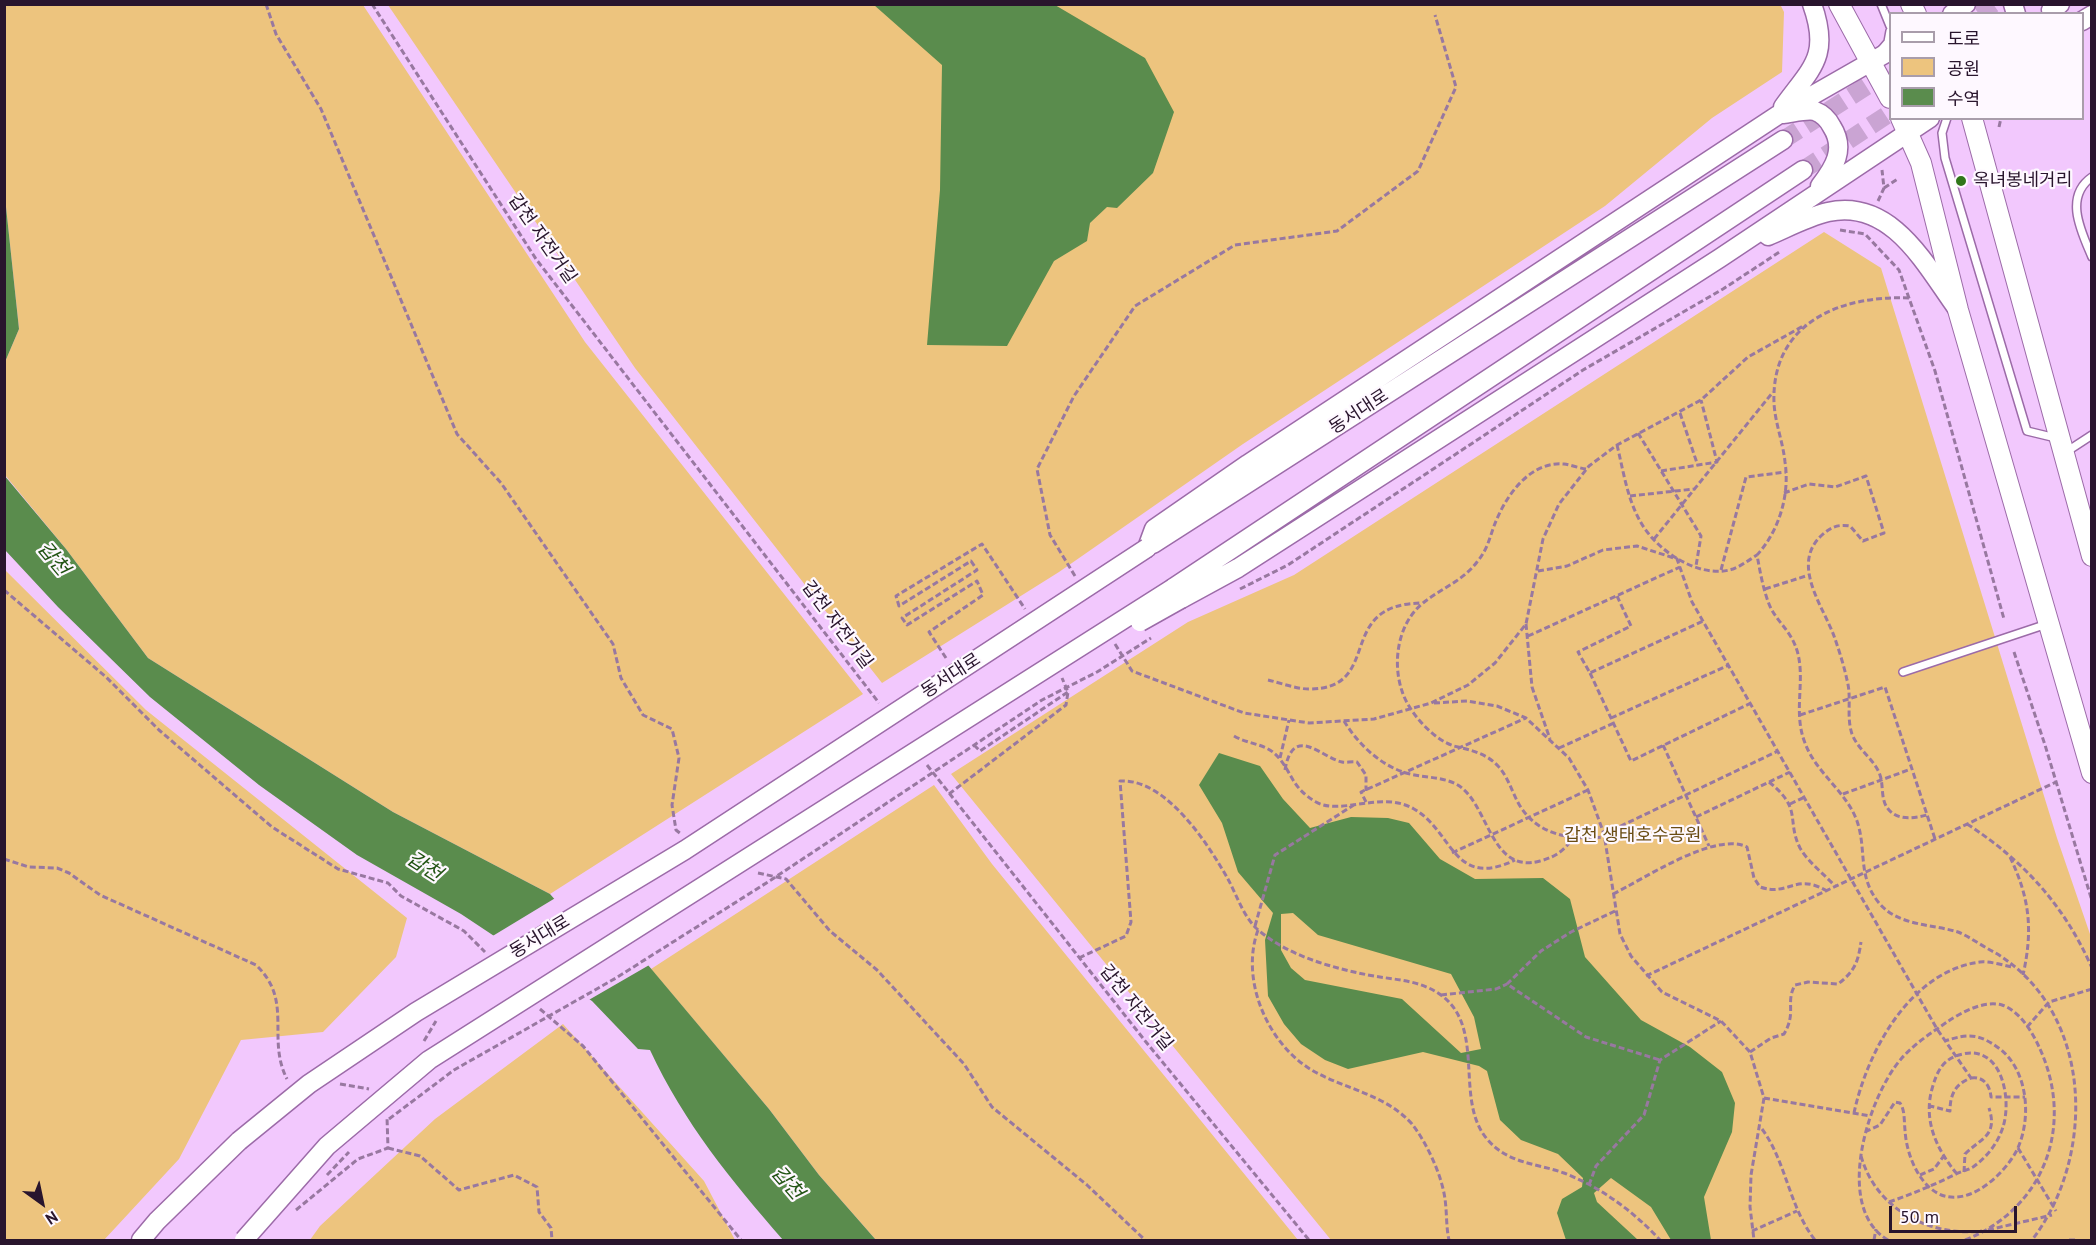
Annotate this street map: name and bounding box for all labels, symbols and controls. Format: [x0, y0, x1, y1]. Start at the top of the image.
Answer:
legend [1889, 12, 2084, 120]
text: 도로 [1947, 27, 1980, 50]
text: 공원 [1947, 57, 1980, 80]
text: 수역 [1947, 87, 1980, 110]
place label: 옥녀봉네거리 [1973, 170, 2072, 192]
marker: 옥녀봉네거리 [1954, 174, 1968, 188]
street label: 갑천 자전거길 [503, 190, 581, 288]
street label: 동서대로 [1325, 385, 1393, 439]
water label: 갑천 [32, 537, 74, 581]
street label: 갑천 자전거길 [797, 577, 877, 673]
street label: 동서대로 [917, 649, 985, 703]
park label: 갑천 생태호수공원 [1564, 825, 1702, 847]
water label: 갑천 [402, 847, 446, 887]
street label: 동서대로 [506, 911, 574, 963]
street label: 갑천 자전거길 [1095, 961, 1177, 1055]
water label: 갑천 [766, 1161, 808, 1205]
north arrow [12, 1173, 72, 1233]
scale bar [1892, 1194, 2020, 1232]
text: 50 m [1900, 1205, 1939, 1228]
text: N [42, 1207, 62, 1229]

